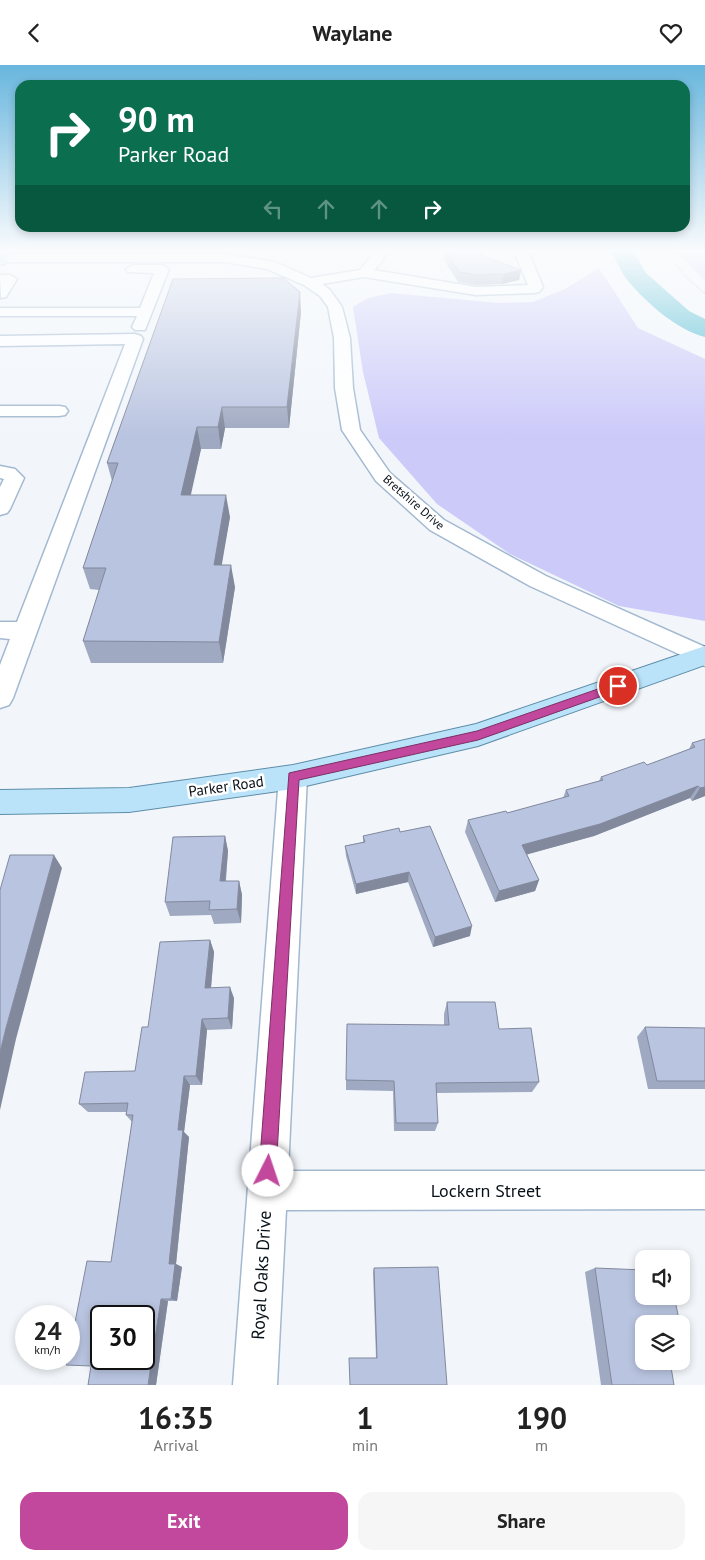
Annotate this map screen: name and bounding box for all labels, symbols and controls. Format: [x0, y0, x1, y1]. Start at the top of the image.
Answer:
icon: back [20, 19, 48, 47]
text: Waylane [313, 19, 392, 47]
icon: heart [657, 19, 685, 47]
text: 90 m [118, 96, 195, 142]
icon: right [35, 100, 100, 165]
text: Parker Road [118, 140, 229, 168]
icon: left [259, 195, 287, 223]
icon: ahead [312, 195, 340, 223]
icon: ahead [365, 195, 393, 223]
icon: right [418, 195, 446, 223]
street label: Bretshire Drive [380, 471, 448, 533]
pin [597, 665, 639, 707]
icon: arrive [604, 672, 632, 700]
street label: Parker Road [187, 771, 265, 801]
position arrow [241, 1144, 293, 1196]
street label: Lockern Street [431, 1179, 541, 1202]
street label: Royal Oaks Drive [246, 1210, 276, 1340]
map controls [635, 1250, 690, 1370]
button: sound [635, 1250, 690, 1305]
speed limit sign: 30 [90, 1305, 155, 1370]
text: 24 [33, 1315, 62, 1347]
button: layers [635, 1315, 690, 1370]
text: km/h [34, 1342, 61, 1357]
text: 16:35 [138, 1398, 214, 1437]
text: 1 [357, 1398, 374, 1437]
text: 190 [516, 1398, 567, 1437]
text: Arrival [154, 1435, 198, 1455]
text: min [352, 1435, 378, 1455]
text: m [535, 1435, 548, 1455]
button: Exit [20, 1492, 348, 1550]
button: Share [358, 1492, 685, 1550]

